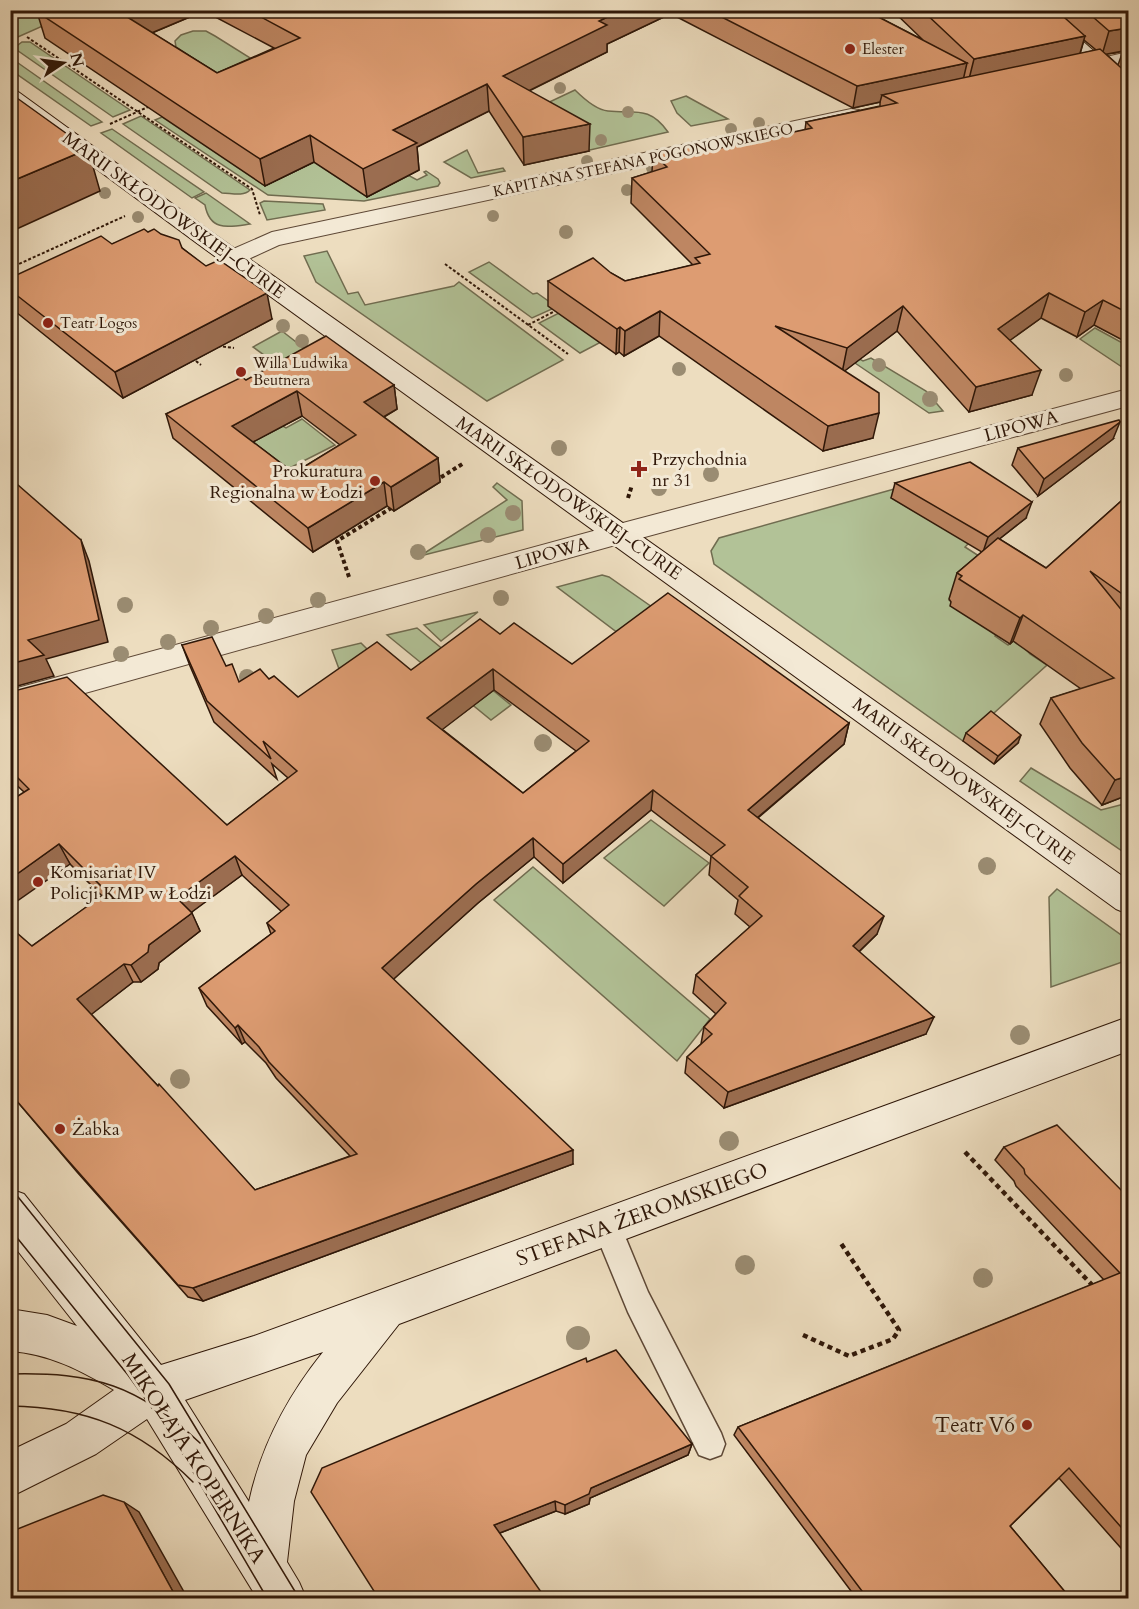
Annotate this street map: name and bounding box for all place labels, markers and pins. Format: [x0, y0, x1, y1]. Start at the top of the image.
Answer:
place label: Elester [862, 39, 904, 59]
marker: Elester [843, 42, 857, 56]
place label: Teatr Logos [60, 313, 137, 333]
marker: Teatr Logos [41, 316, 55, 330]
place label: Willa Ludwika Beutnera [252, 353, 348, 390]
marker: Willa Ludwika Beutnera [234, 365, 248, 379]
place label: Przychodnia nr 31 [652, 447, 747, 493]
place label: Prokuratura Regionalna w Łodzi [209, 459, 363, 505]
marker: Przychodnia nr 31 [630, 460, 648, 478]
marker: Prokuratura Regionalna w Łodzi [368, 474, 382, 488]
place label: Komisariat IV Policji KMP w Łodzi [50, 860, 212, 906]
marker: Komisariat IV Policji KMP w Łodzi [31, 875, 45, 889]
place label: Żabka [72, 1117, 120, 1142]
marker: Żabka [53, 1122, 67, 1136]
place label: Teatr V6 [935, 1411, 1015, 1440]
marker: Teatr V6 [1020, 1418, 1034, 1432]

